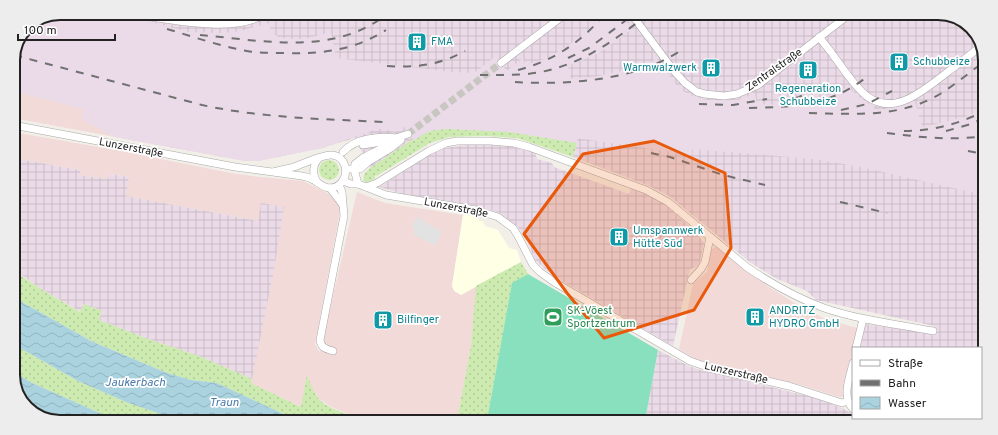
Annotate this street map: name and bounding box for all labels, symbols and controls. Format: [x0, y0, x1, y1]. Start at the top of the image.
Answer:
scale bar [18, 16, 115, 42]
text: 100 m [24, 23, 57, 39]
building icon: FMA [406, 31, 428, 53]
place label: FMA [431, 35, 453, 49]
street label: Zentralstraße [743, 45, 805, 95]
building icon: Schubbeize [888, 51, 910, 73]
place label: Schubbeize [913, 55, 970, 69]
building icon: Warmwalzwerk [700, 57, 722, 79]
building icon: Regeneration Schubbeize [797, 59, 819, 81]
place label: Warmwalzwerk [623, 61, 697, 75]
place label: Regeneration Schubbeize [775, 82, 841, 109]
street label: Lunzerstraße [98, 135, 164, 161]
street label: Lunzerstraße [423, 195, 489, 221]
place label: Umspannwerk Hütte Süd [633, 224, 704, 251]
building icon: Umspannwerk Hütte Süd [608, 226, 630, 248]
place label: SK-Vöest Sportzentrum [567, 304, 636, 331]
place label: ANDRITZ HYDRO GmbH [769, 304, 839, 331]
sports icon: SK-Vöest Sportzentrum [542, 306, 564, 328]
building icon: ANDRITZ HYDRO GmbH [744, 306, 766, 328]
building icon: Bilfinger [372, 309, 394, 331]
place label: Bilfinger [397, 313, 440, 327]
legend [852, 347, 982, 419]
text: Straße [888, 356, 923, 372]
street label: Lunzerstraße [703, 359, 769, 387]
water label: Jaukerbach [105, 375, 166, 391]
text: Bahn [888, 376, 916, 392]
water label: Traun [209, 395, 239, 411]
text: Wasser [888, 396, 927, 412]

